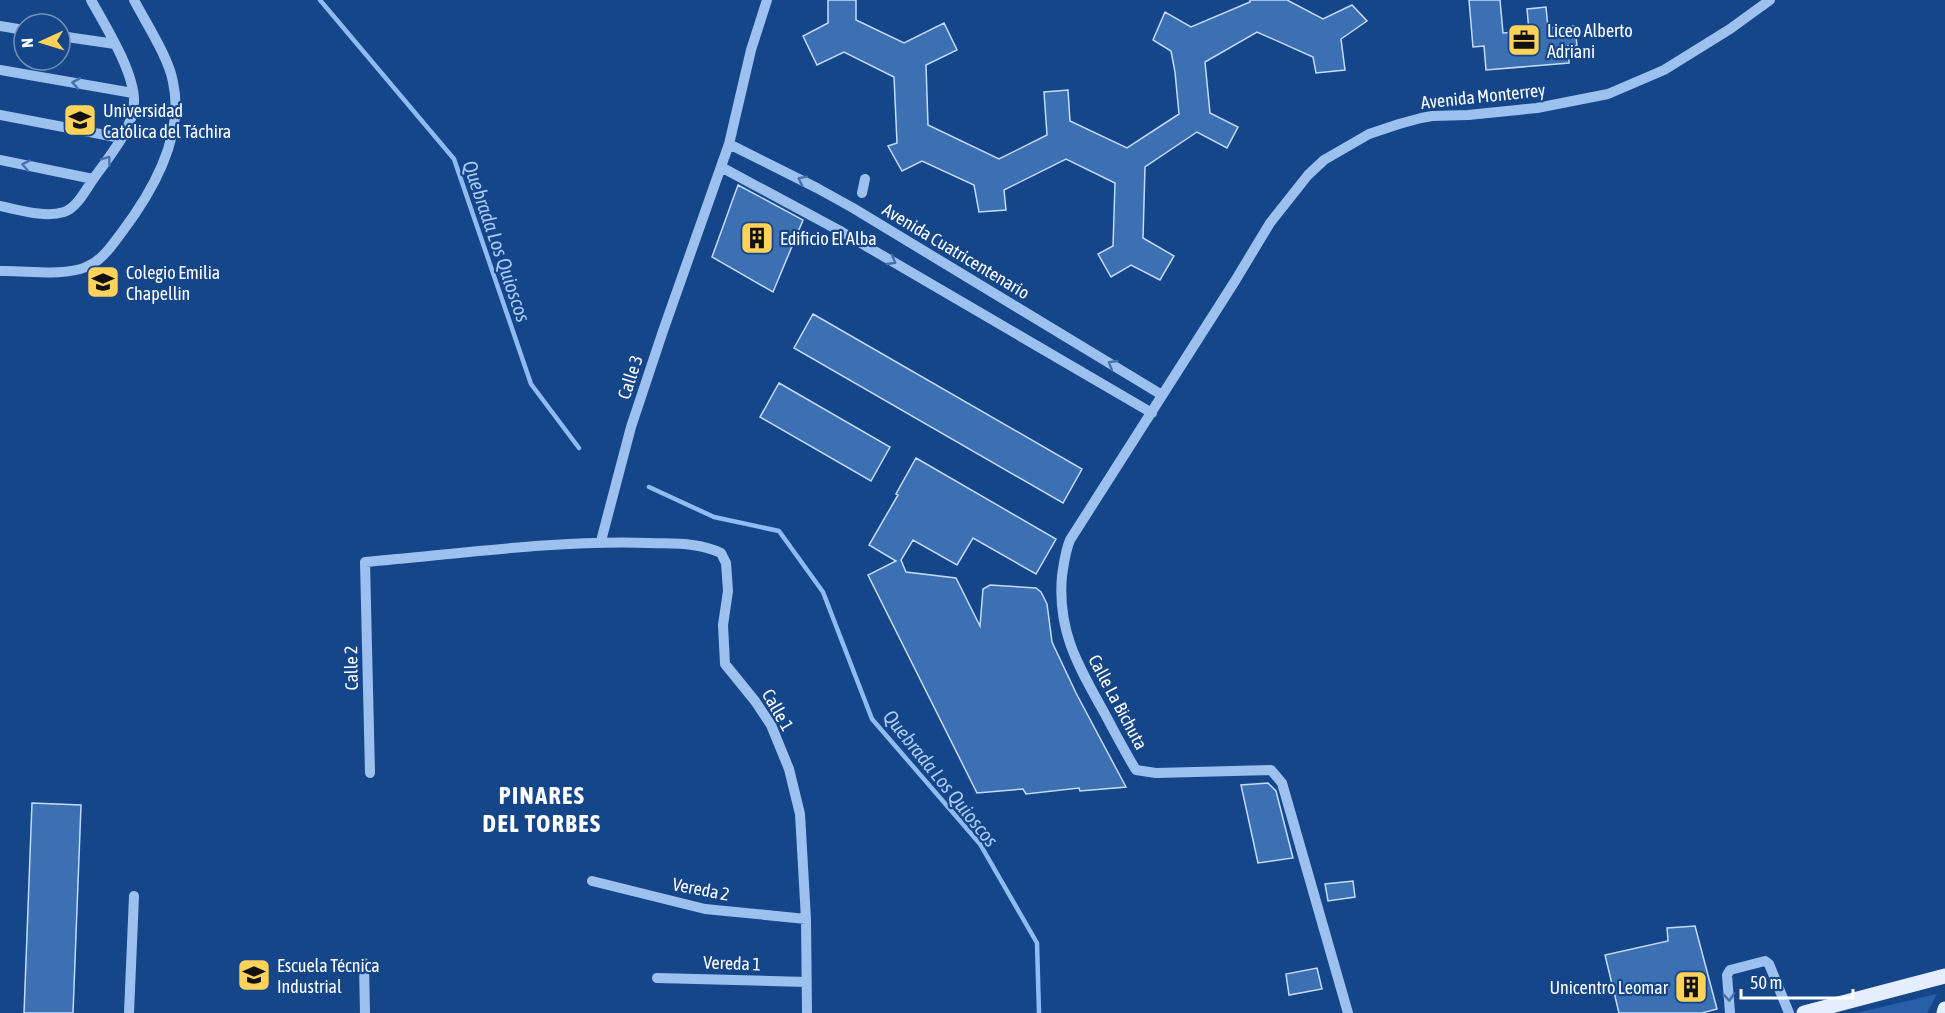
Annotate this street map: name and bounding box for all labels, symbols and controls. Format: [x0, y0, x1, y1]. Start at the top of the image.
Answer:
north arrow [12, 12, 72, 72]
place label: Liceo Alberto Adriani [1547, 20, 1633, 62]
office icon: Liceo Alberto Adriani [1506, 22, 1542, 58]
text: N [18, 38, 36, 48]
one-way arrow [71, 78, 80, 90]
street label: Avenida Monterrey [1420, 79, 1546, 113]
place label: Universidad Católica del Táchira [103, 100, 231, 142]
school or university icon: Universidad Católica del Táchira [62, 102, 98, 138]
one-way arrow [100, 156, 111, 167]
water label: Quebrada Los Quioscos [459, 157, 535, 325]
one-way arrow [21, 159, 31, 172]
one-way arrow [798, 176, 808, 187]
street label: Avenida Cuatricentenario [879, 199, 1033, 303]
building icon: Edificio El Alba [739, 220, 775, 256]
place label: Edificio El Alba [780, 228, 877, 249]
one-way arrow [886, 254, 896, 265]
place label: Colegio Emilia Chapellin [126, 262, 220, 304]
school or university icon: Colegio Emilia Chapellin [85, 264, 121, 300]
street label: Calle 3 [613, 352, 647, 402]
one-way arrow [1108, 360, 1118, 372]
street label: Calle 2 [340, 645, 362, 691]
street label: Calle La Bichuta [1084, 651, 1152, 753]
street label: Calle 1 [758, 685, 798, 735]
water label: Quebrada Los Quioscos [879, 705, 1003, 851]
district label: PINARES DEL TORBES [483, 782, 602, 837]
street label: Vereda 2 [671, 873, 731, 905]
street label: Vereda 1 [703, 952, 761, 974]
place label: Escuela Técnica Industrial [277, 955, 380, 997]
school or university icon: Escuela Técnica Industrial [236, 957, 272, 993]
scale bar [1741, 962, 1854, 1000]
building icon: Unicentro Leomar [1673, 969, 1709, 1005]
text: 50 m [1750, 972, 1782, 993]
place label: Unicentro Leomar [1549, 977, 1669, 998]
one-way arrow [1722, 992, 1735, 1001]

